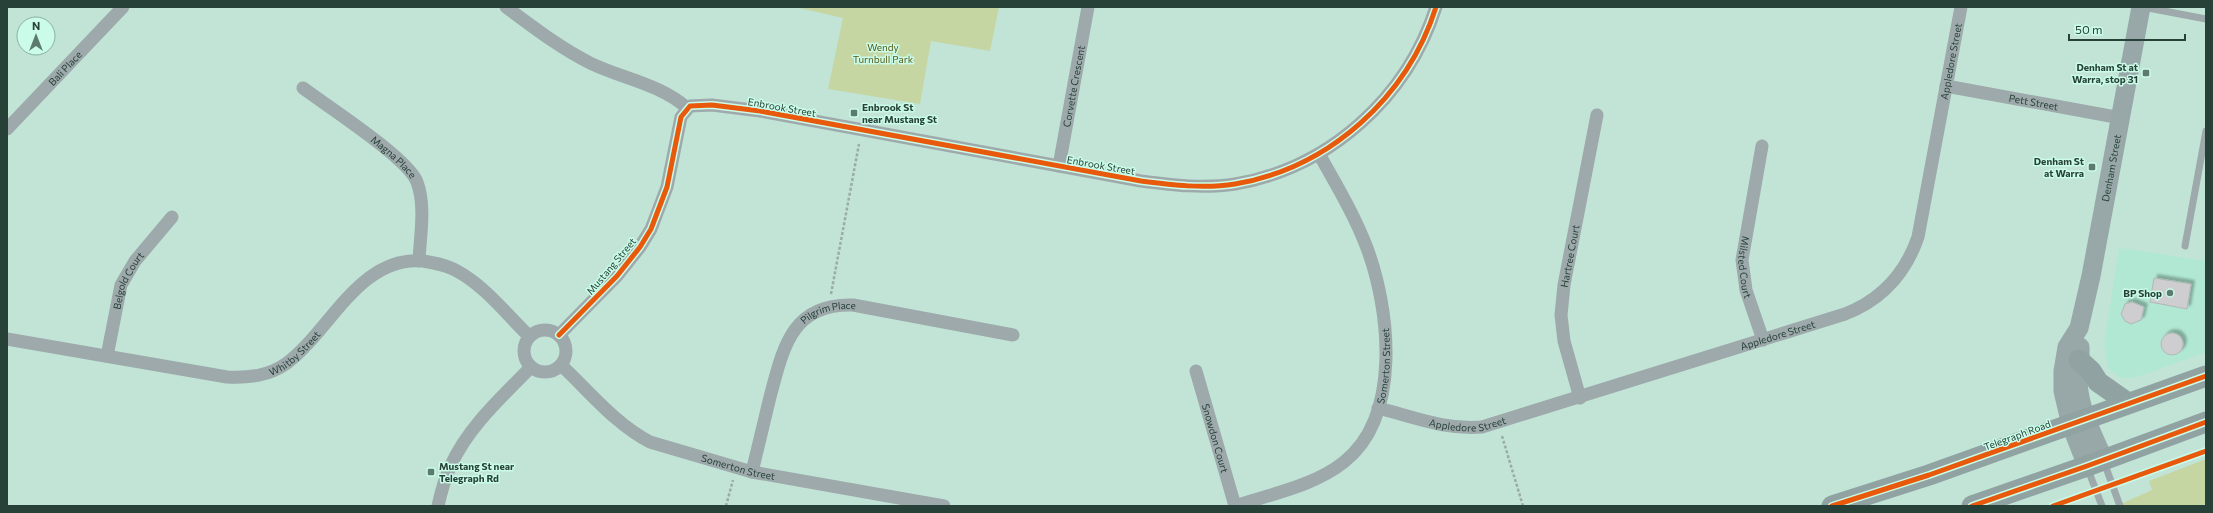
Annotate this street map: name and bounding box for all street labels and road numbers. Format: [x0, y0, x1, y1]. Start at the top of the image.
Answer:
street label: Appledore Street [1938, 22, 1964, 101]
street label: Corvette Crescent [1060, 44, 1087, 128]
street label: Bali Place [46, 48, 84, 88]
street label: Pett Street [2008, 92, 2059, 112]
street label: Enbrook Street [747, 95, 817, 119]
street label: Magna Place [369, 133, 419, 180]
street label: Denham Street [2099, 133, 2123, 203]
street label: Enbrook Street [1066, 153, 1136, 177]
street label: Hartree Court [1558, 224, 1582, 288]
street label: Mustang Street [584, 235, 638, 297]
street label: Milsted Court [1736, 235, 1754, 300]
street label: Belgold Court [110, 249, 146, 310]
street label: Pilgrim Place [798, 299, 857, 326]
street label: Appledore Street [1739, 318, 1817, 352]
street label: Whitby Street [267, 328, 323, 378]
street label: Somerton Street [1374, 328, 1392, 405]
street label: Snowdon Court [1200, 402, 1231, 474]
street label: Appledore Street [1428, 414, 1507, 433]
street label: Telegraph Road [1982, 417, 2052, 453]
street label: Somerton Street [700, 451, 776, 482]

